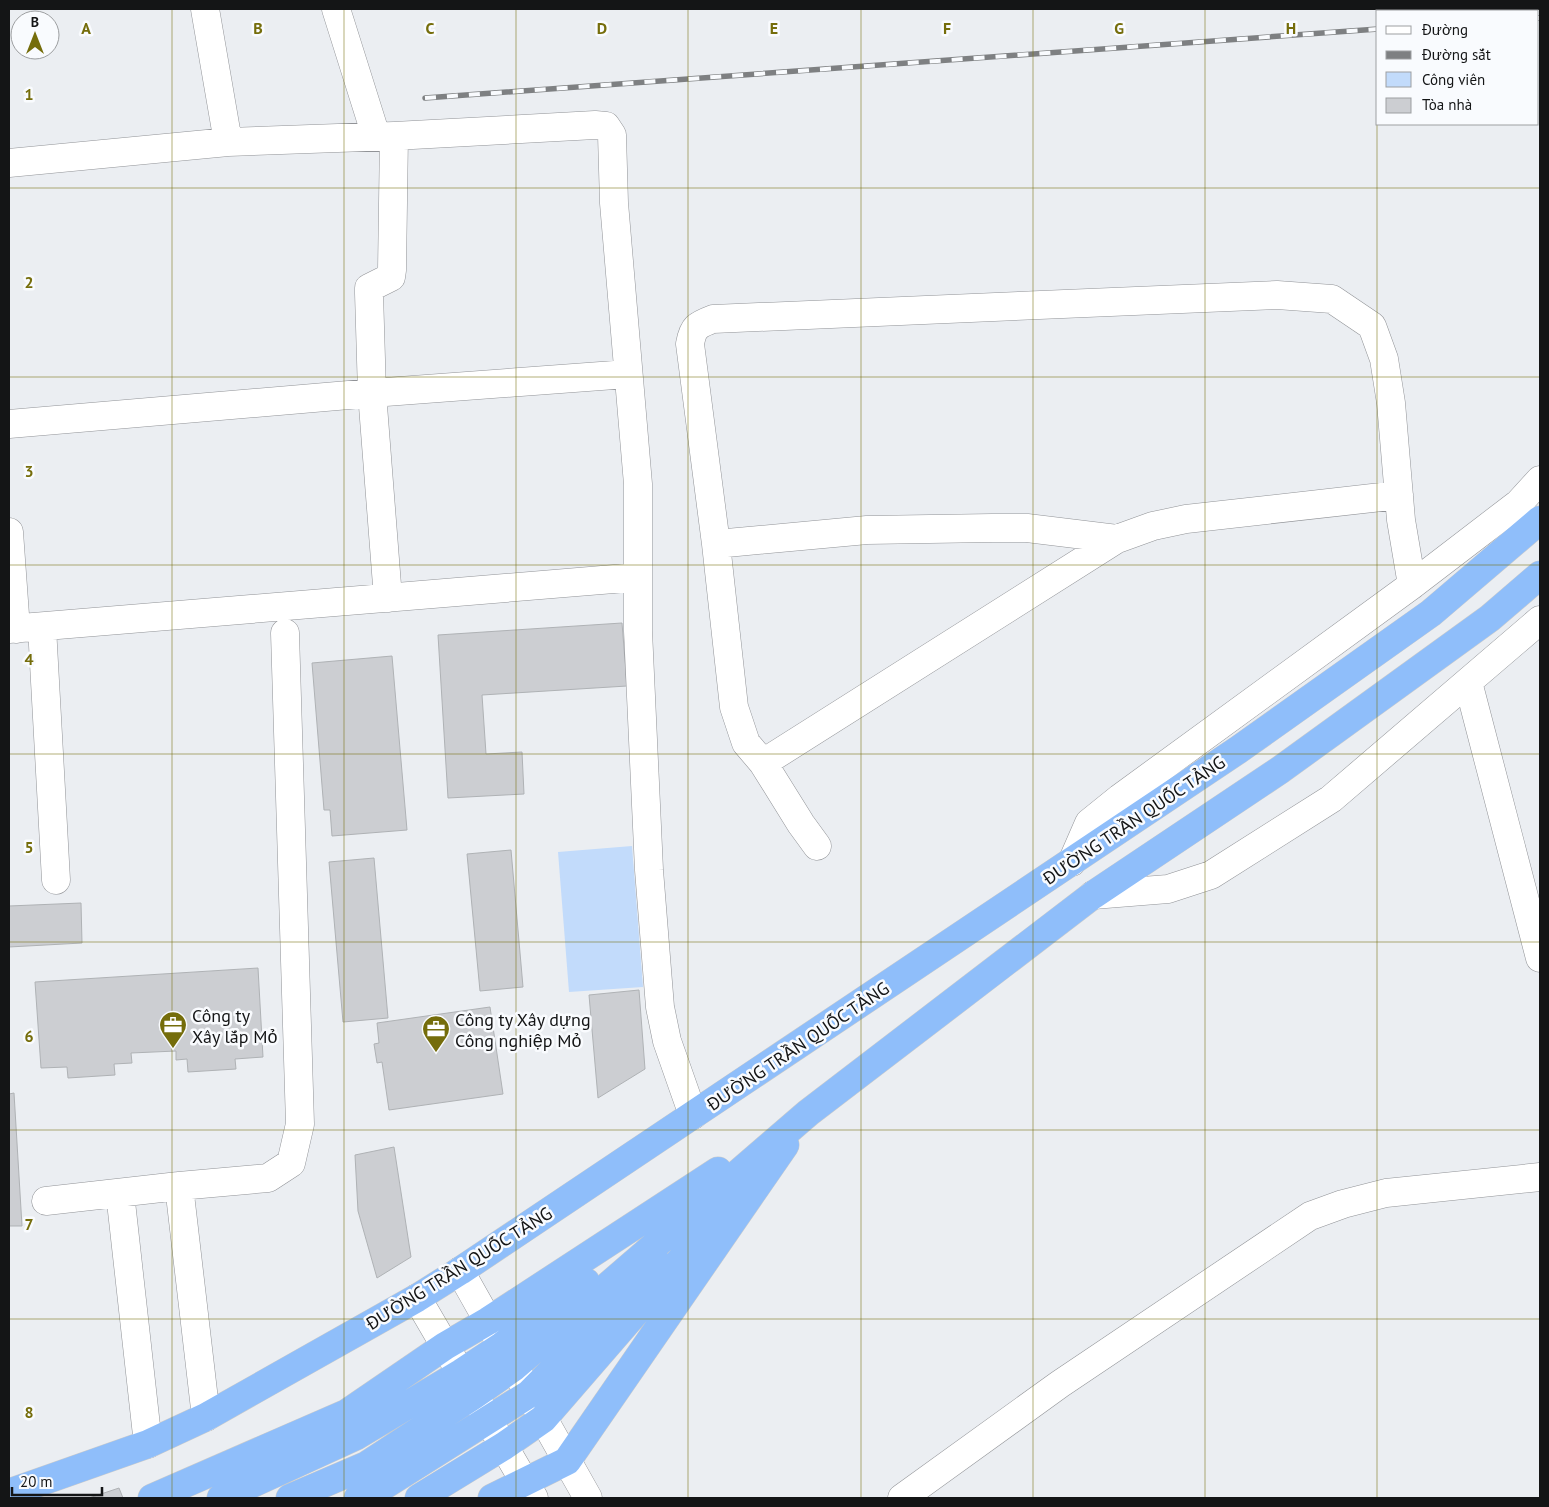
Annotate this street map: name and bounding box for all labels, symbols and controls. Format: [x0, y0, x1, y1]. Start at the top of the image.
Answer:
north arrow [10, 10, 60, 60]
legend [1376, 10, 1539, 125]
text: B [31, 13, 39, 31]
text: A [81, 18, 91, 38]
text: B [253, 18, 263, 38]
text: C [426, 18, 435, 38]
text: D [597, 18, 607, 38]
text: E [770, 18, 778, 38]
text: F [943, 18, 951, 38]
text: G [1114, 18, 1124, 38]
text: H [1286, 18, 1296, 38]
text: Đường [1421, 20, 1468, 39]
text: Đường sắt [1421, 45, 1491, 64]
text: Công viên [1422, 70, 1485, 89]
text: 1 [24, 84, 34, 104]
text: Tòa nhà [1422, 95, 1472, 114]
text: 2 [24, 272, 34, 292]
text: 3 [24, 461, 34, 481]
text: 4 [24, 649, 34, 669]
street label: ĐƯỜNG TRẦN QUỐC TẢNG [1038, 750, 1230, 890]
text: 5 [24, 837, 34, 857]
street label: ĐƯỜNG TRẦN QUỐC TẢNG [702, 976, 894, 1116]
place label: Công ty Xây lắp Mỏ [192, 1004, 278, 1048]
place label: Công ty Xây dựng Công nghiệp Mỏ [455, 1008, 591, 1052]
office icon: Công ty Xây lắp Mỏ [158, 1010, 188, 1049]
office icon: Công ty Xây dựng Công nghiệp Mỏ [421, 1014, 451, 1053]
text: 6 [24, 1026, 34, 1046]
street label: ĐƯỜNG TRẦN QUỐC TẢNG [361, 1201, 556, 1335]
text: 7 [24, 1214, 34, 1234]
text: 8 [24, 1402, 34, 1422]
scale bar [12, 1464, 102, 1496]
text: 20 m [20, 1472, 53, 1491]

